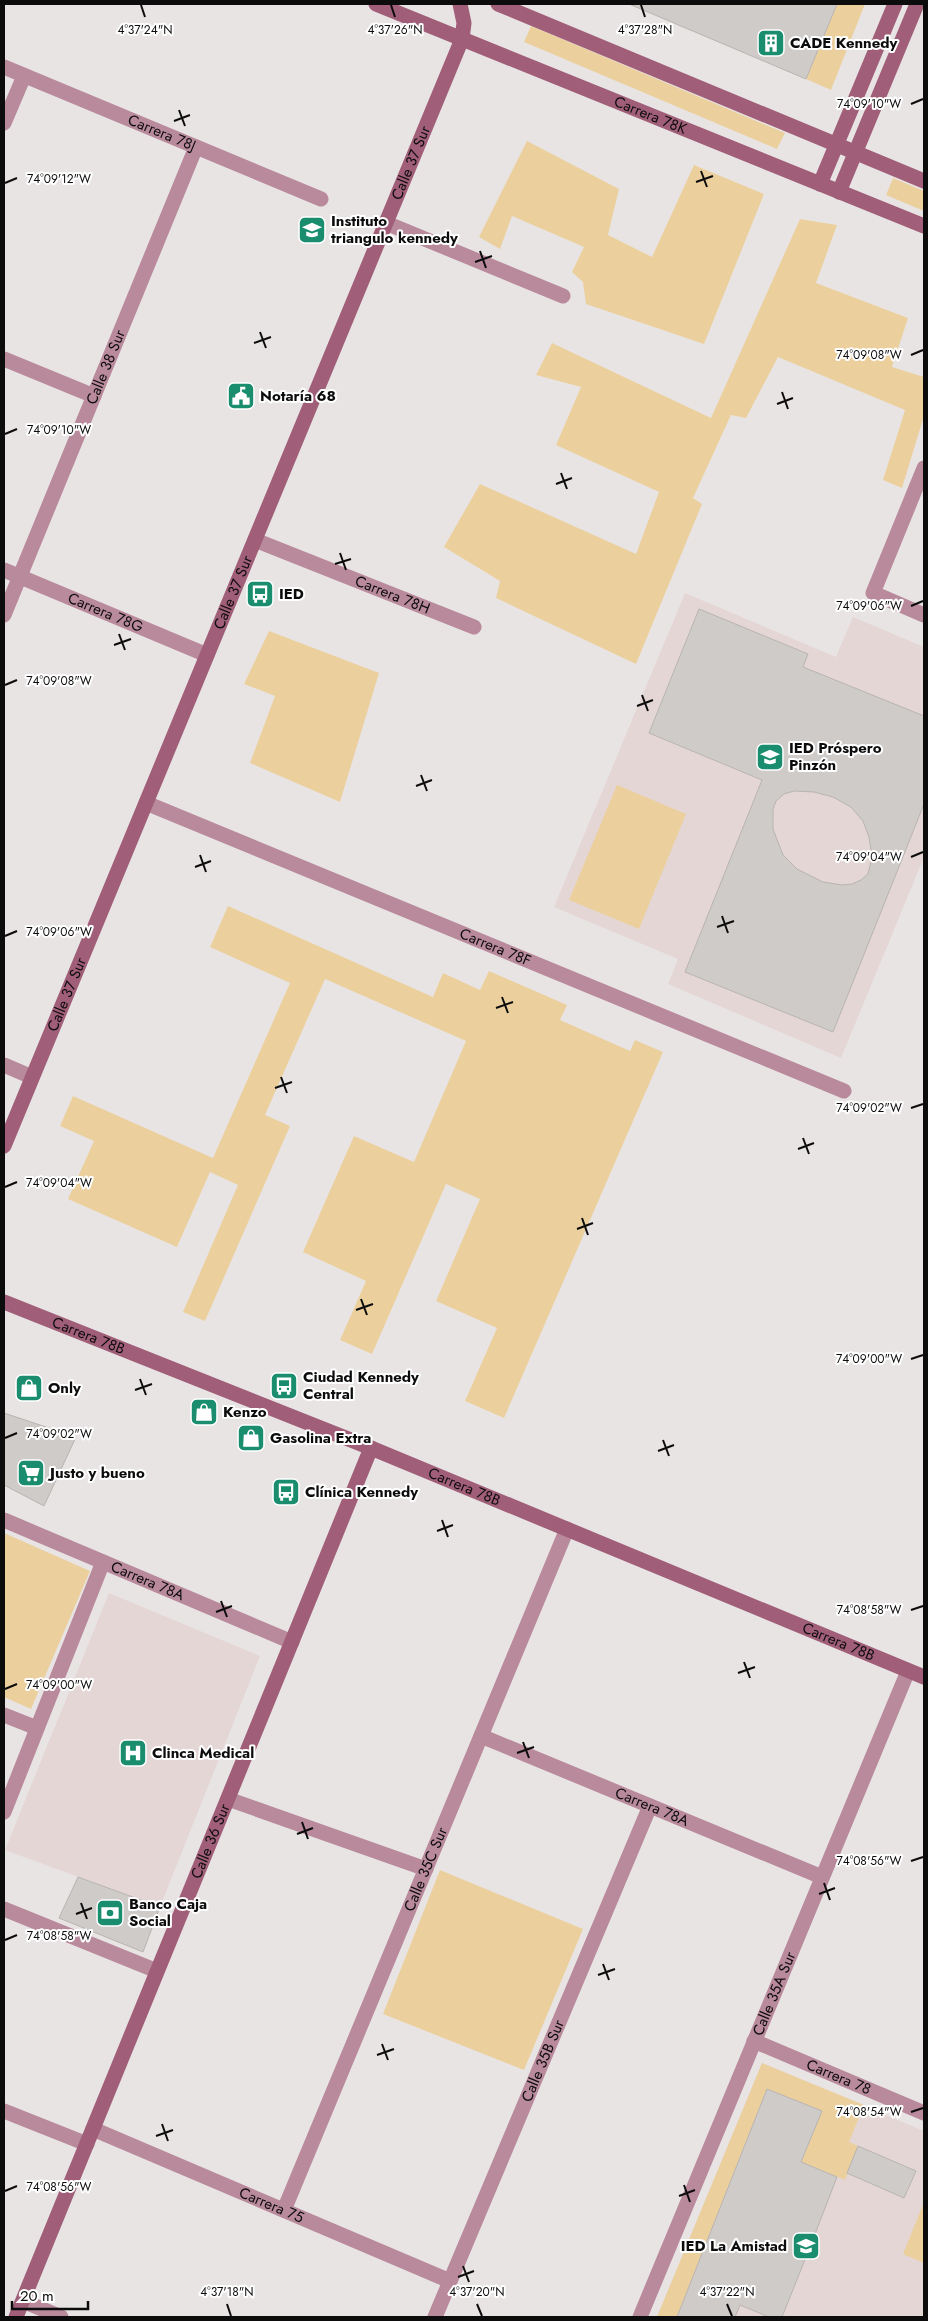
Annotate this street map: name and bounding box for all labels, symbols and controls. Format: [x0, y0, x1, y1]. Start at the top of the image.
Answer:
text: 4°37'24"N [117, 21, 173, 39]
text: 4°37'26"N [367, 21, 423, 39]
text: 4°37'28"N [618, 21, 672, 39]
building icon: CADE Kennedy [756, 28, 786, 58]
place label: CADE Kennedy [790, 32, 898, 54]
street label: Carrera 78K [611, 91, 691, 140]
text: 74°09'10"W [837, 95, 901, 113]
street label: Carrera 78J [124, 109, 199, 157]
street label: Calle 37 Sur [386, 122, 436, 203]
text: 74°09'12"W [27, 170, 91, 188]
place label: Instituto triangulo kennedy [331, 210, 458, 249]
school or university icon: Instituto triangulo kennedy [297, 215, 327, 245]
street label: Calle 38 Sur [81, 326, 131, 408]
text: 74°09'08"W [836, 346, 902, 364]
public building icon: Notaría 68 [226, 381, 256, 411]
place label: Notaría 68 [260, 385, 336, 407]
text: 74°09'10"W [27, 421, 91, 439]
street label: Calle 37 Sur [208, 551, 258, 633]
street label: Carrera 78H [352, 570, 433, 619]
bus stop icon: IED [245, 579, 275, 609]
place label: IED [279, 583, 304, 605]
street label: Carrera 78G [64, 587, 147, 638]
text: 74°09'06"W [836, 597, 902, 615]
text: 74°09'08"W [26, 672, 92, 690]
place label: IED Próspero Pinzón [789, 737, 882, 776]
school or university icon: IED Próspero Pinzón [755, 742, 785, 772]
text: 74°09'04"W [836, 848, 902, 866]
text: 74°09'06"W [26, 923, 92, 941]
street label: Carrera 78F [456, 923, 535, 972]
street label: Calle 37 Sur [42, 953, 92, 1035]
text: 74°09'02"W [836, 1099, 902, 1117]
text: 74°09'04"W [26, 1174, 92, 1192]
street label: Carrera 78B [49, 1311, 128, 1360]
text: 74°09'00"W [836, 1350, 902, 1368]
place label: Ciudad Kennedy Central [303, 1366, 419, 1405]
bus stop icon: Ciudad Kennedy Central [269, 1371, 299, 1401]
shop icon: Only [14, 1373, 44, 1403]
place label: Only [48, 1377, 81, 1399]
shop icon: Kenzo [189, 1397, 219, 1427]
place label: Kenzo [223, 1401, 267, 1423]
shop icon: Gasolina Extra [236, 1423, 266, 1453]
text: 74°09'02"W [26, 1425, 92, 1443]
place label: Gasolina Extra [270, 1427, 371, 1449]
supermarket icon: Justo y bueno [16, 1458, 46, 1488]
place label: Justo y bueno [47, 1462, 145, 1484]
street label: Carrera 78B [425, 1462, 504, 1511]
bus stop icon: Clínica Kennedy [271, 1477, 301, 1507]
place label: Clínica Kennedy [305, 1481, 418, 1503]
street label: Carrera 78A [107, 1556, 188, 1606]
text: 74°08'58"W [837, 1601, 901, 1619]
street label: Carrera 78B [799, 1617, 878, 1666]
text: 74°09'00"W [26, 1676, 92, 1694]
hospital icon: Clinca Medical [118, 1738, 148, 1768]
place label: Clinca Medical [152, 1742, 254, 1764]
street label: Carrera 78A [612, 1782, 692, 1832]
street label: Calle 36 Sur [185, 1800, 236, 1882]
street label: Calle 35C Sur [398, 1823, 453, 1915]
text: 74°08'56"W [837, 1852, 902, 1870]
place label: Banco Caja Social [129, 1893, 207, 1932]
bank icon: Banco Caja Social [95, 1898, 125, 1928]
text: 74°08'58"W [27, 1927, 91, 1945]
street label: Calle 35A Sur [747, 1948, 802, 2039]
street label: Calle 35B Sur [516, 2015, 570, 2105]
street label: Carrera 78 [803, 2053, 874, 2100]
text: 74°08'54"W [836, 2103, 902, 2121]
text: 74°08'56"W [27, 2178, 92, 2196]
street label: Carrera 75 [236, 2181, 307, 2229]
school or university icon: IED La Amistad [791, 2231, 821, 2261]
place label: IED La Amistad [681, 2235, 787, 2257]
scale bar [12, 2278, 89, 2310]
text: 4°37'18"N [200, 2283, 254, 2301]
text: 4°37'20"N [449, 2283, 505, 2301]
text: 4°37'22"N [700, 2283, 754, 2301]
text: 20 m [20, 2285, 54, 2307]

